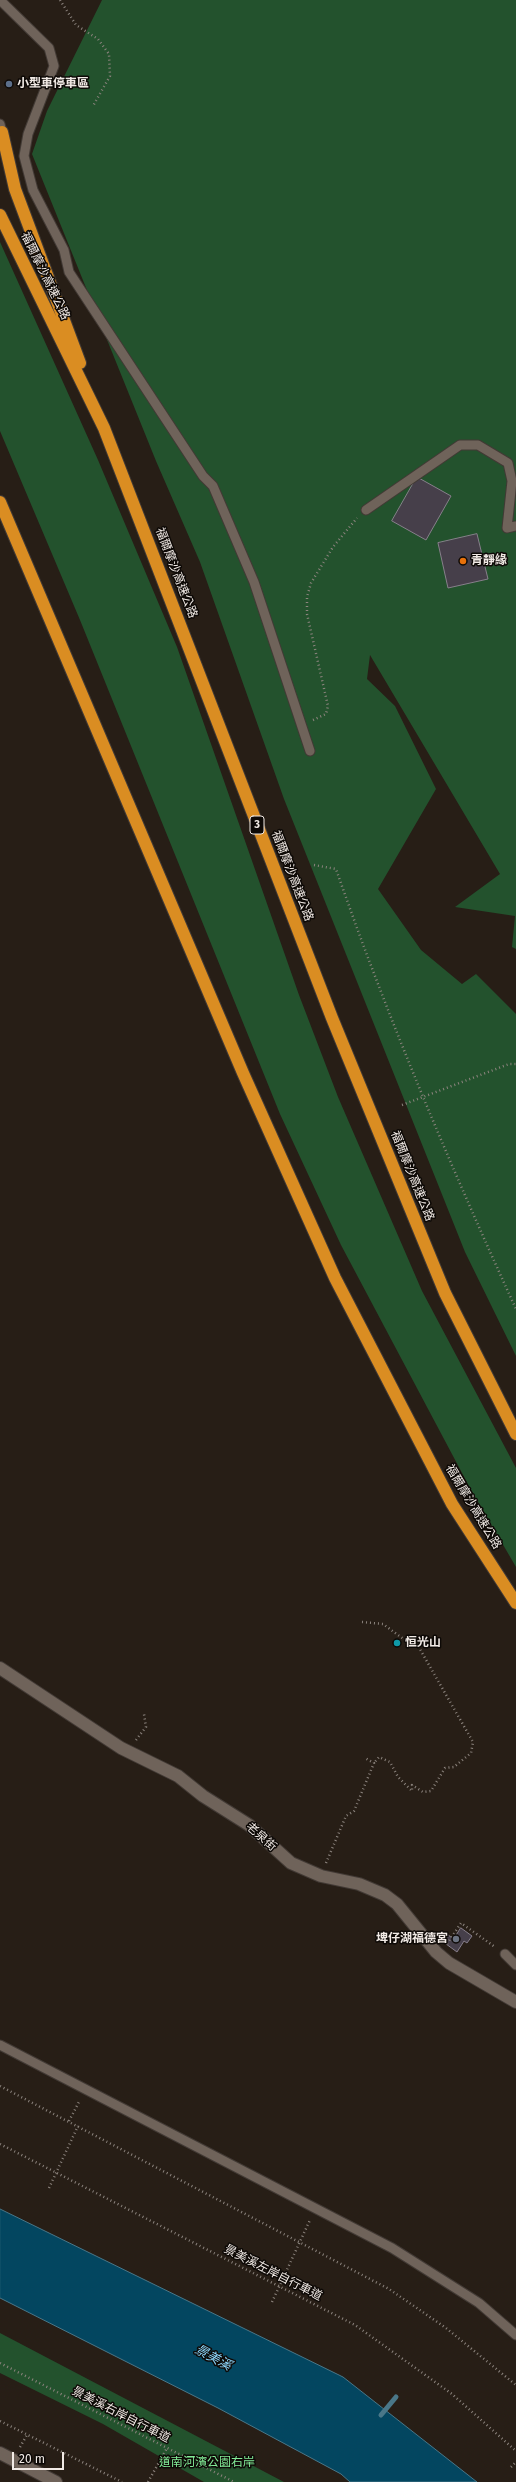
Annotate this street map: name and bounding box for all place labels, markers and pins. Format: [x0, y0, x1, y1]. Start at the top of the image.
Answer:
place label: 小型車停車區 [17, 77, 89, 91]
marker: 小型車停車區 [4, 79, 14, 89]
place label: 青靜緣 [471, 554, 507, 568]
marker: 青靜緣 [458, 556, 468, 566]
place label: 恒光山 [405, 1636, 441, 1650]
marker: 恒光山 [392, 1638, 402, 1648]
place label: 埤仔湖福德宮 [376, 1932, 448, 1946]
marker: 埤仔湖福德宮 [451, 1934, 461, 1944]

